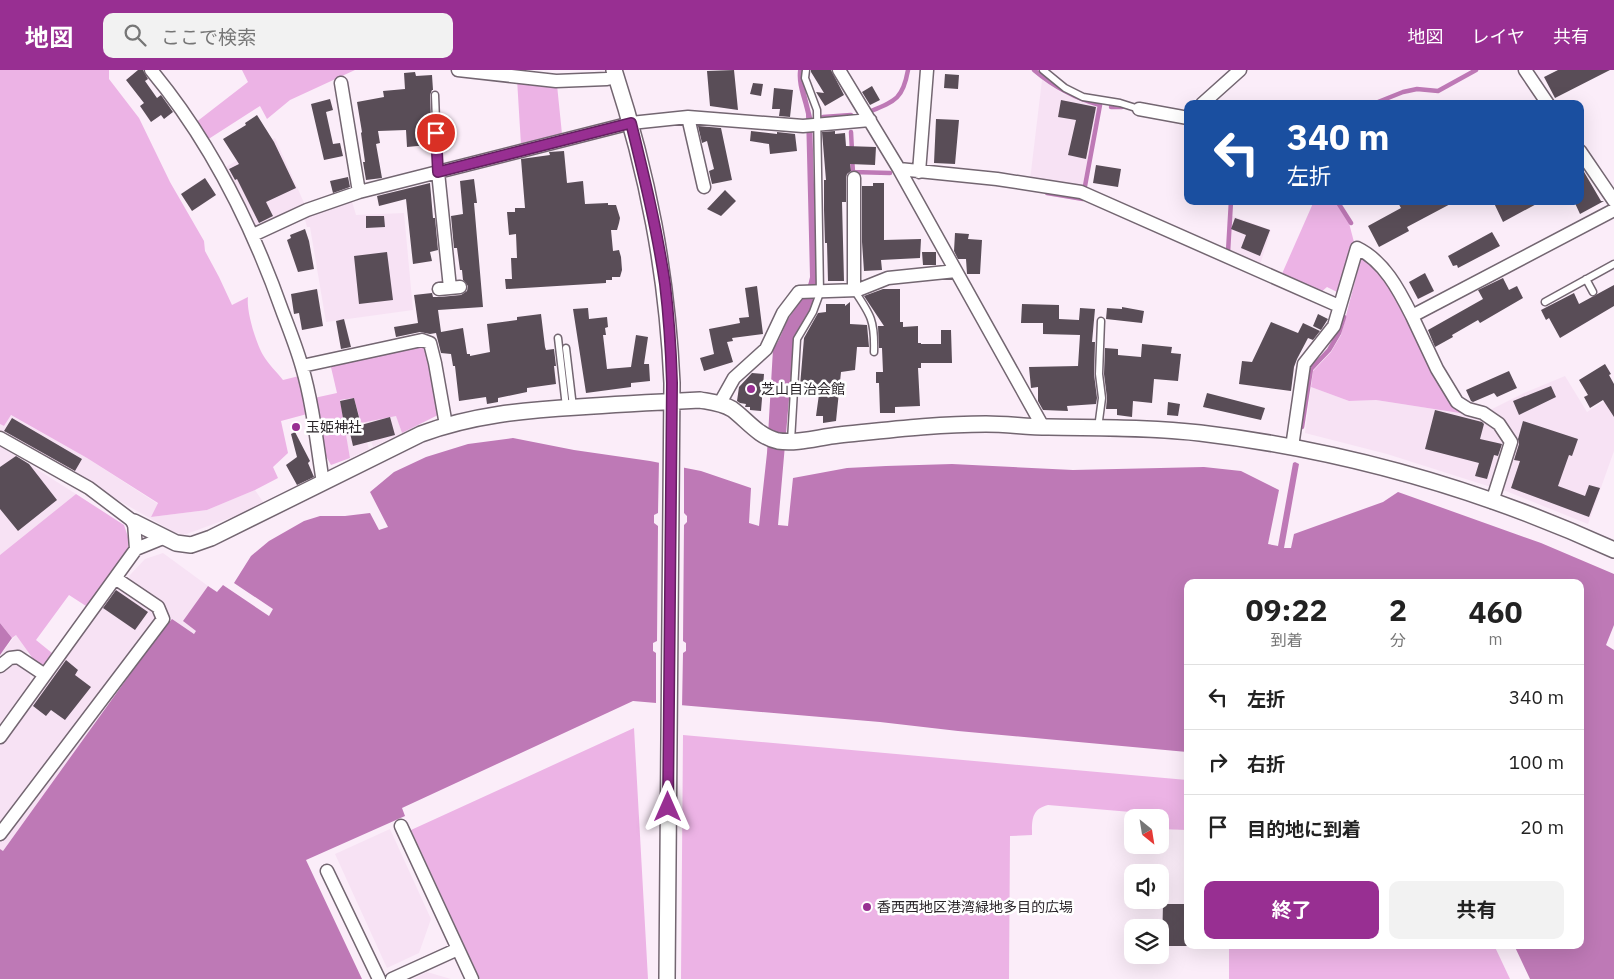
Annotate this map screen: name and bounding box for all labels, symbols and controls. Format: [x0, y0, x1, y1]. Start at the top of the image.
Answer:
search box [103, 13, 453, 58]
text: 地図 [25, 21, 73, 53]
icon: search [121, 21, 149, 49]
text: ここで検索 [161, 25, 256, 49]
text: 地図 [1408, 25, 1444, 48]
text: レイヤ [1472, 25, 1525, 48]
text: 共有 [1553, 25, 1589, 48]
pin [415, 112, 457, 154]
text: 340 m [1287, 114, 1390, 160]
icon: arrive [422, 119, 450, 147]
icon: left [1204, 120, 1269, 185]
text: 左折 [1287, 161, 1331, 190]
place label: 芝山自治会館 [761, 380, 845, 398]
marker: 芝山自治会館 [745, 383, 757, 395]
place label: 玉姫神社 [306, 418, 362, 436]
marker: 玉姫神社 [290, 421, 302, 433]
text: 09:22 [1246, 590, 1327, 629]
text: 2 [1389, 590, 1407, 629]
text: 460 [1468, 592, 1522, 631]
text: m [1488, 629, 1502, 649]
text: 到着 [1270, 630, 1302, 650]
text: 分 [1390, 630, 1406, 650]
icon: left [1204, 683, 1232, 711]
text: 340 m [1509, 685, 1564, 709]
text: 左折 [1247, 687, 1285, 711]
icon: right [1204, 748, 1232, 776]
text: 100 m [1509, 750, 1564, 774]
text: 右折 [1247, 752, 1285, 776]
position arrow [641, 780, 693, 832]
north arrow [1124, 809, 1169, 854]
map controls [1124, 809, 1169, 964]
icon: arrive [1204, 813, 1232, 841]
text: 20 m [1520, 815, 1564, 839]
text: 目的地に到着 [1247, 817, 1361, 841]
button: sound [1124, 864, 1169, 909]
button: 終了 [1204, 881, 1379, 939]
button: 共有 [1389, 881, 1564, 939]
place label: 香西西地区港湾緑地多目的広場 [877, 898, 1073, 916]
marker: 香西西地区港湾緑地多目的広場 [861, 901, 873, 913]
button: layers [1124, 919, 1169, 964]

